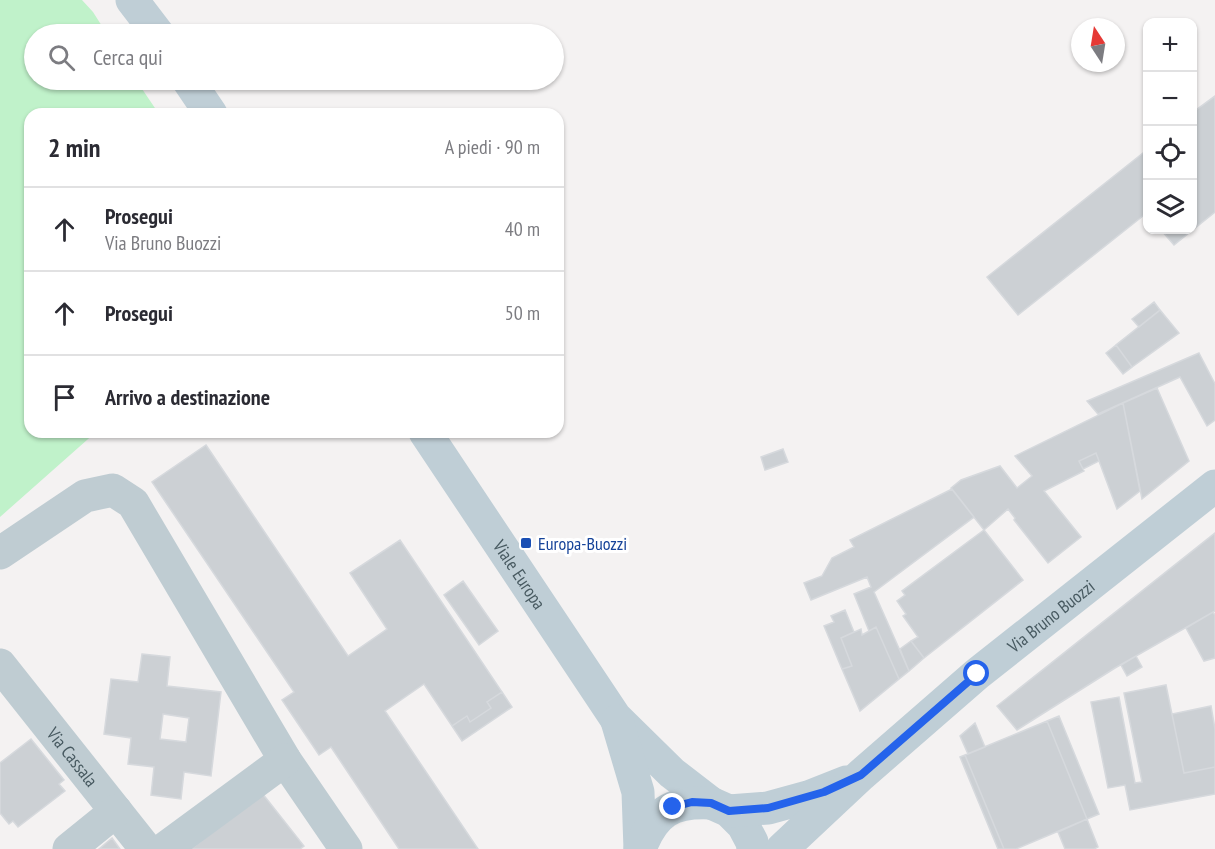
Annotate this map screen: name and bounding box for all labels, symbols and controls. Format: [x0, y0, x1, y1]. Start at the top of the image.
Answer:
north arrow [1071, 18, 1125, 72]
map controls [1143, 18, 1197, 234]
button: + [1143, 18, 1197, 72]
search box [24, 24, 564, 90]
icon: search [45, 41, 78, 74]
text: Cerca qui [93, 43, 163, 71]
button: − [1143, 72, 1197, 126]
button: locate [1143, 126, 1197, 180]
text: 2 min [48, 131, 101, 164]
text: A piedi · 90 m [445, 134, 540, 160]
button: layers [1143, 180, 1197, 234]
text: Prosegui [105, 202, 173, 230]
icon: ahead [48, 213, 81, 246]
text: 40 m [505, 216, 540, 242]
text: Via Bruno Buozzi [105, 230, 221, 256]
icon: ahead [48, 297, 81, 330]
text: Prosegui [105, 299, 173, 327]
text: 50 m [505, 300, 540, 326]
icon: arrive [48, 381, 81, 414]
text: Arrivo a destinazione [105, 383, 270, 411]
place label: Europa-Buozzi [538, 532, 627, 555]
street label: Viale Europa [488, 535, 551, 613]
marker: Europa-Buozzi [519, 536, 533, 550]
street label: Via Bruno Buozzi [1002, 574, 1099, 658]
route start [963, 660, 989, 686]
street label: Via Cassala [42, 722, 103, 791]
route end [659, 793, 685, 819]

